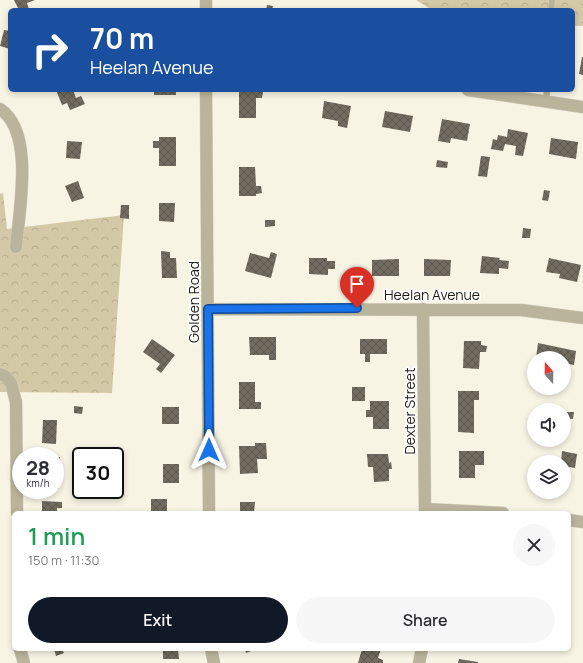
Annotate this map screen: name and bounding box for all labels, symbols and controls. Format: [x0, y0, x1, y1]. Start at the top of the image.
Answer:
text: 70 m [90, 19, 154, 57]
icon: right [24, 24, 76, 76]
text: Heelan Avenue [90, 55, 213, 79]
street label: Golden Road [184, 261, 203, 343]
pin [340, 267, 374, 308]
icon: arrive [346, 273, 368, 295]
street label: Heelan Avenue [384, 285, 480, 304]
north arrow [527, 351, 571, 395]
map controls [527, 351, 571, 499]
street label: Dexter Street [400, 367, 419, 455]
button: sound [527, 403, 571, 447]
position arrow [188, 429, 230, 471]
speed limit sign: 30 [72, 447, 124, 499]
text: 28 [26, 454, 50, 481]
button: layers [527, 455, 571, 499]
text: km/h [26, 476, 50, 490]
text: 1 min [28, 519, 85, 552]
button: close [513, 524, 555, 566]
text: 150 m · 11:30 [28, 551, 99, 569]
button: Exit [28, 597, 288, 643]
button: Share [296, 597, 555, 643]

